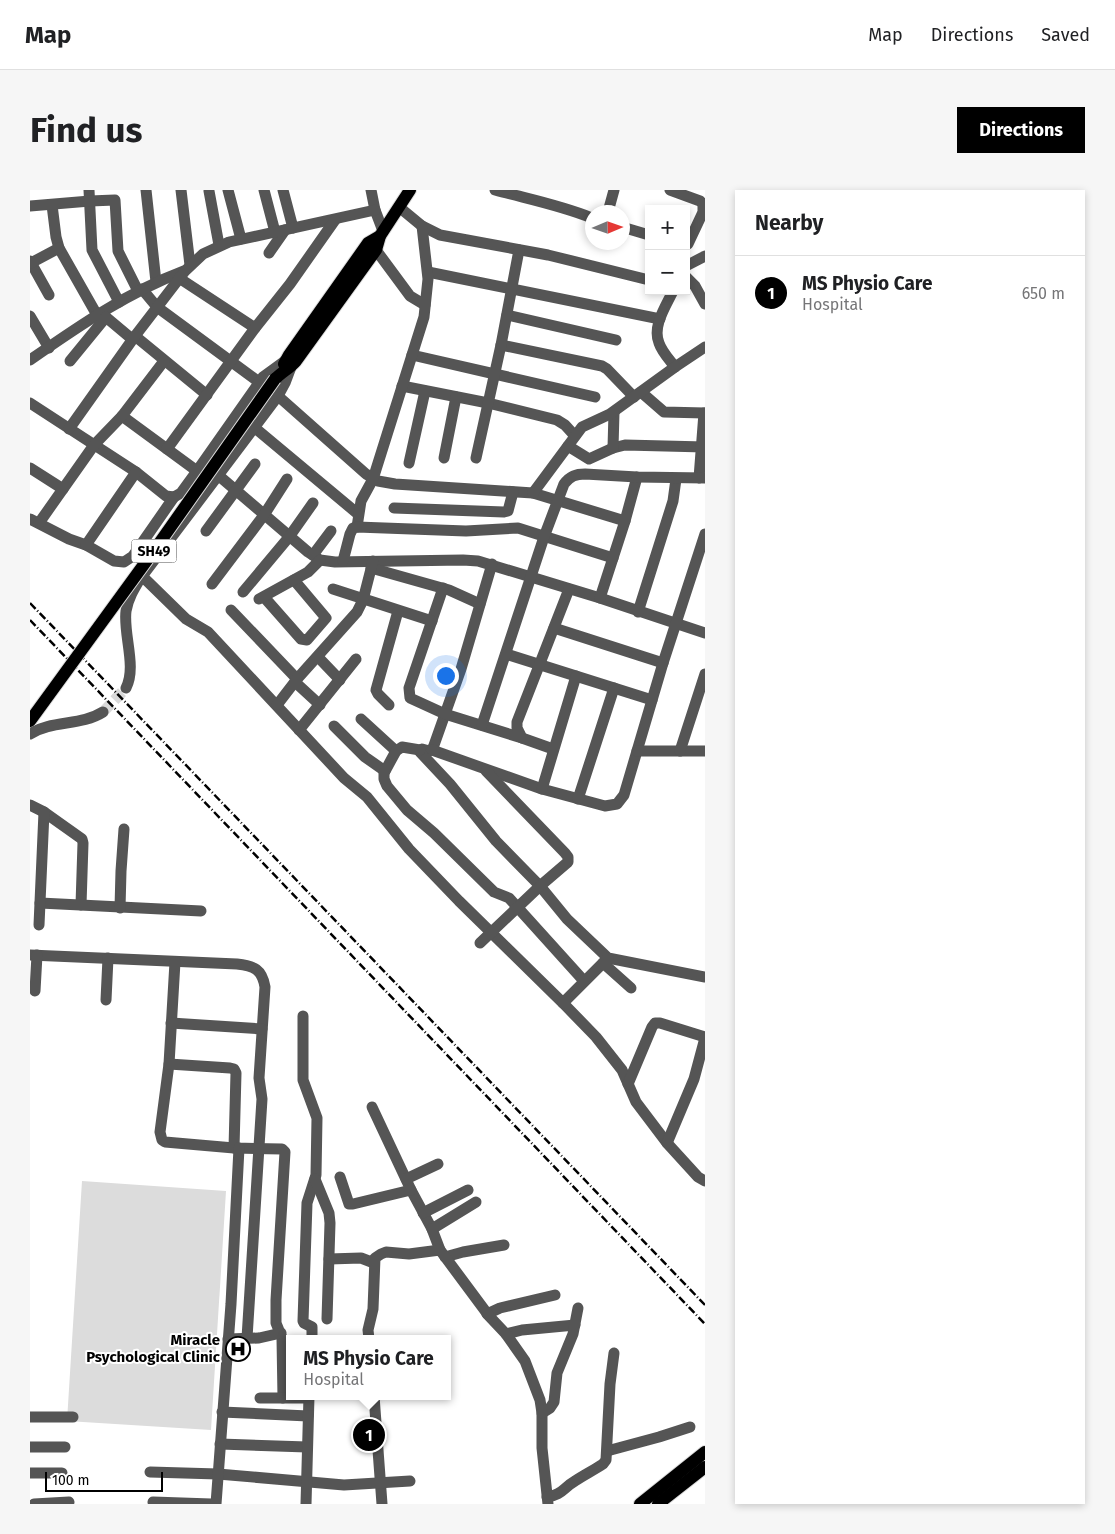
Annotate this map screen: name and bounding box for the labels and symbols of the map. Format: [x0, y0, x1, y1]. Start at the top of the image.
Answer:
north arrow [585, 205, 630, 250]
road number: SH49 [132, 540, 176, 562]
your location [433, 663, 459, 689]
place label: Miracle Psychological Clinic [86, 1331, 221, 1366]
hospital icon: Miracle Psychological Clinic [225, 1336, 251, 1362]
pin: 1 [353, 1416, 385, 1454]
scale bar [45, 1469, 162, 1492]

